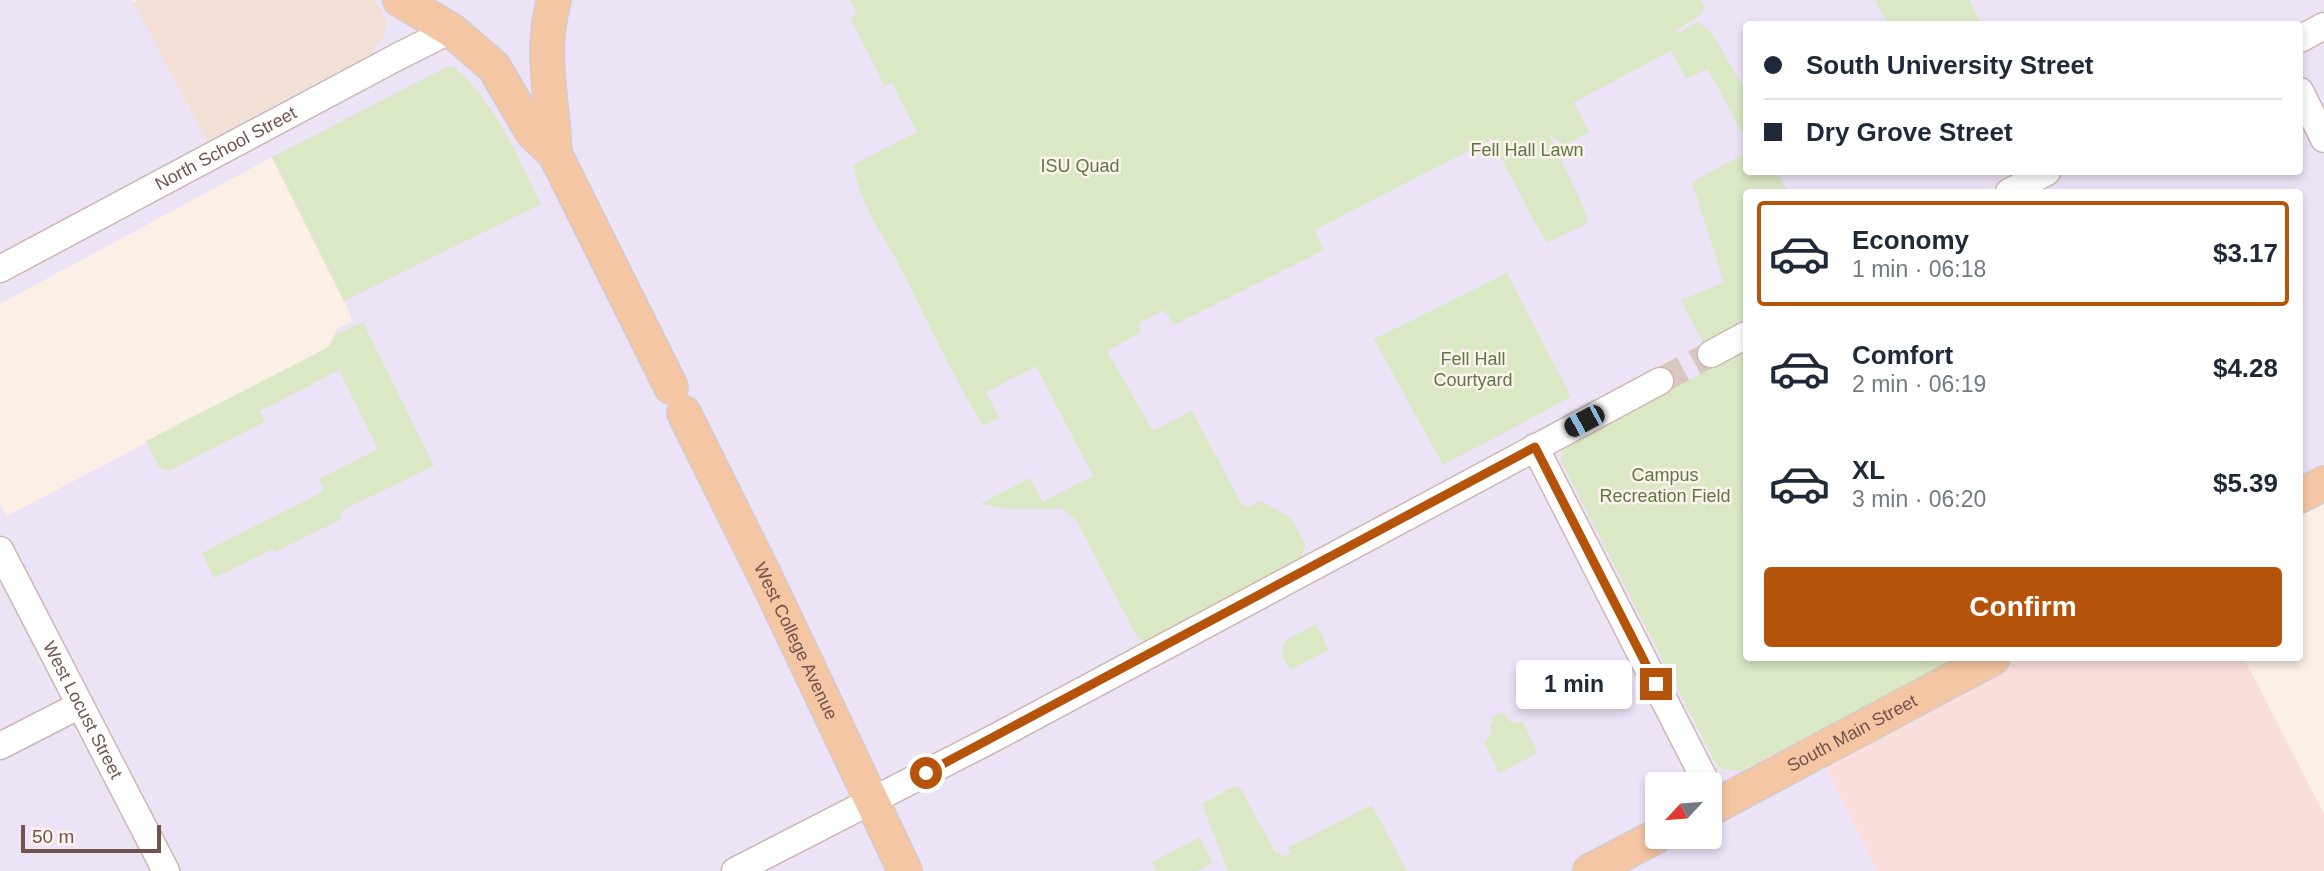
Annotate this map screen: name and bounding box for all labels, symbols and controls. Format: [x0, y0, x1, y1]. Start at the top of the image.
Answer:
text: South University Street [1806, 50, 2094, 80]
street label: North School Street [152, 103, 300, 194]
text: Dry Grove Street [1806, 117, 2013, 147]
park label: Fell Hall Lawn [1470, 140, 1584, 160]
park label: ISU Quad [1040, 156, 1120, 176]
icon: car [1768, 222, 1831, 285]
text: Economy [1852, 225, 1969, 255]
text: $3.17 [2213, 238, 2278, 268]
text: 1 min · 06:18 [1852, 256, 1986, 282]
icon: car [1768, 337, 1831, 400]
text: Comfort [1852, 340, 1953, 370]
park label: Fell Hall Courtyard [1433, 349, 1513, 390]
text: $4.28 [2213, 353, 2278, 383]
text: 2 min · 06:19 [1852, 371, 1986, 397]
car [1561, 402, 1608, 440]
icon: car [1768, 452, 1831, 515]
text: XL [1852, 455, 1885, 485]
park label: Campus Recreation Field [1599, 465, 1731, 506]
text: $5.39 [2213, 468, 2278, 498]
text: 3 min · 06:20 [1852, 486, 1986, 512]
street label: West College Avenue [750, 559, 842, 723]
button: Confirm [1764, 567, 2282, 647]
street label: West Locust Street [39, 638, 126, 782]
callout: 1 min [1516, 660, 1632, 708]
route end [1640, 668, 1672, 700]
text: 1 min [1544, 671, 1604, 697]
street label: South Main Street [1784, 690, 1920, 776]
route start [910, 757, 942, 789]
north arrow [1645, 772, 1722, 849]
map controls [1645, 772, 1722, 849]
scale bar [21, 822, 161, 854]
text: 50 m [32, 826, 74, 847]

